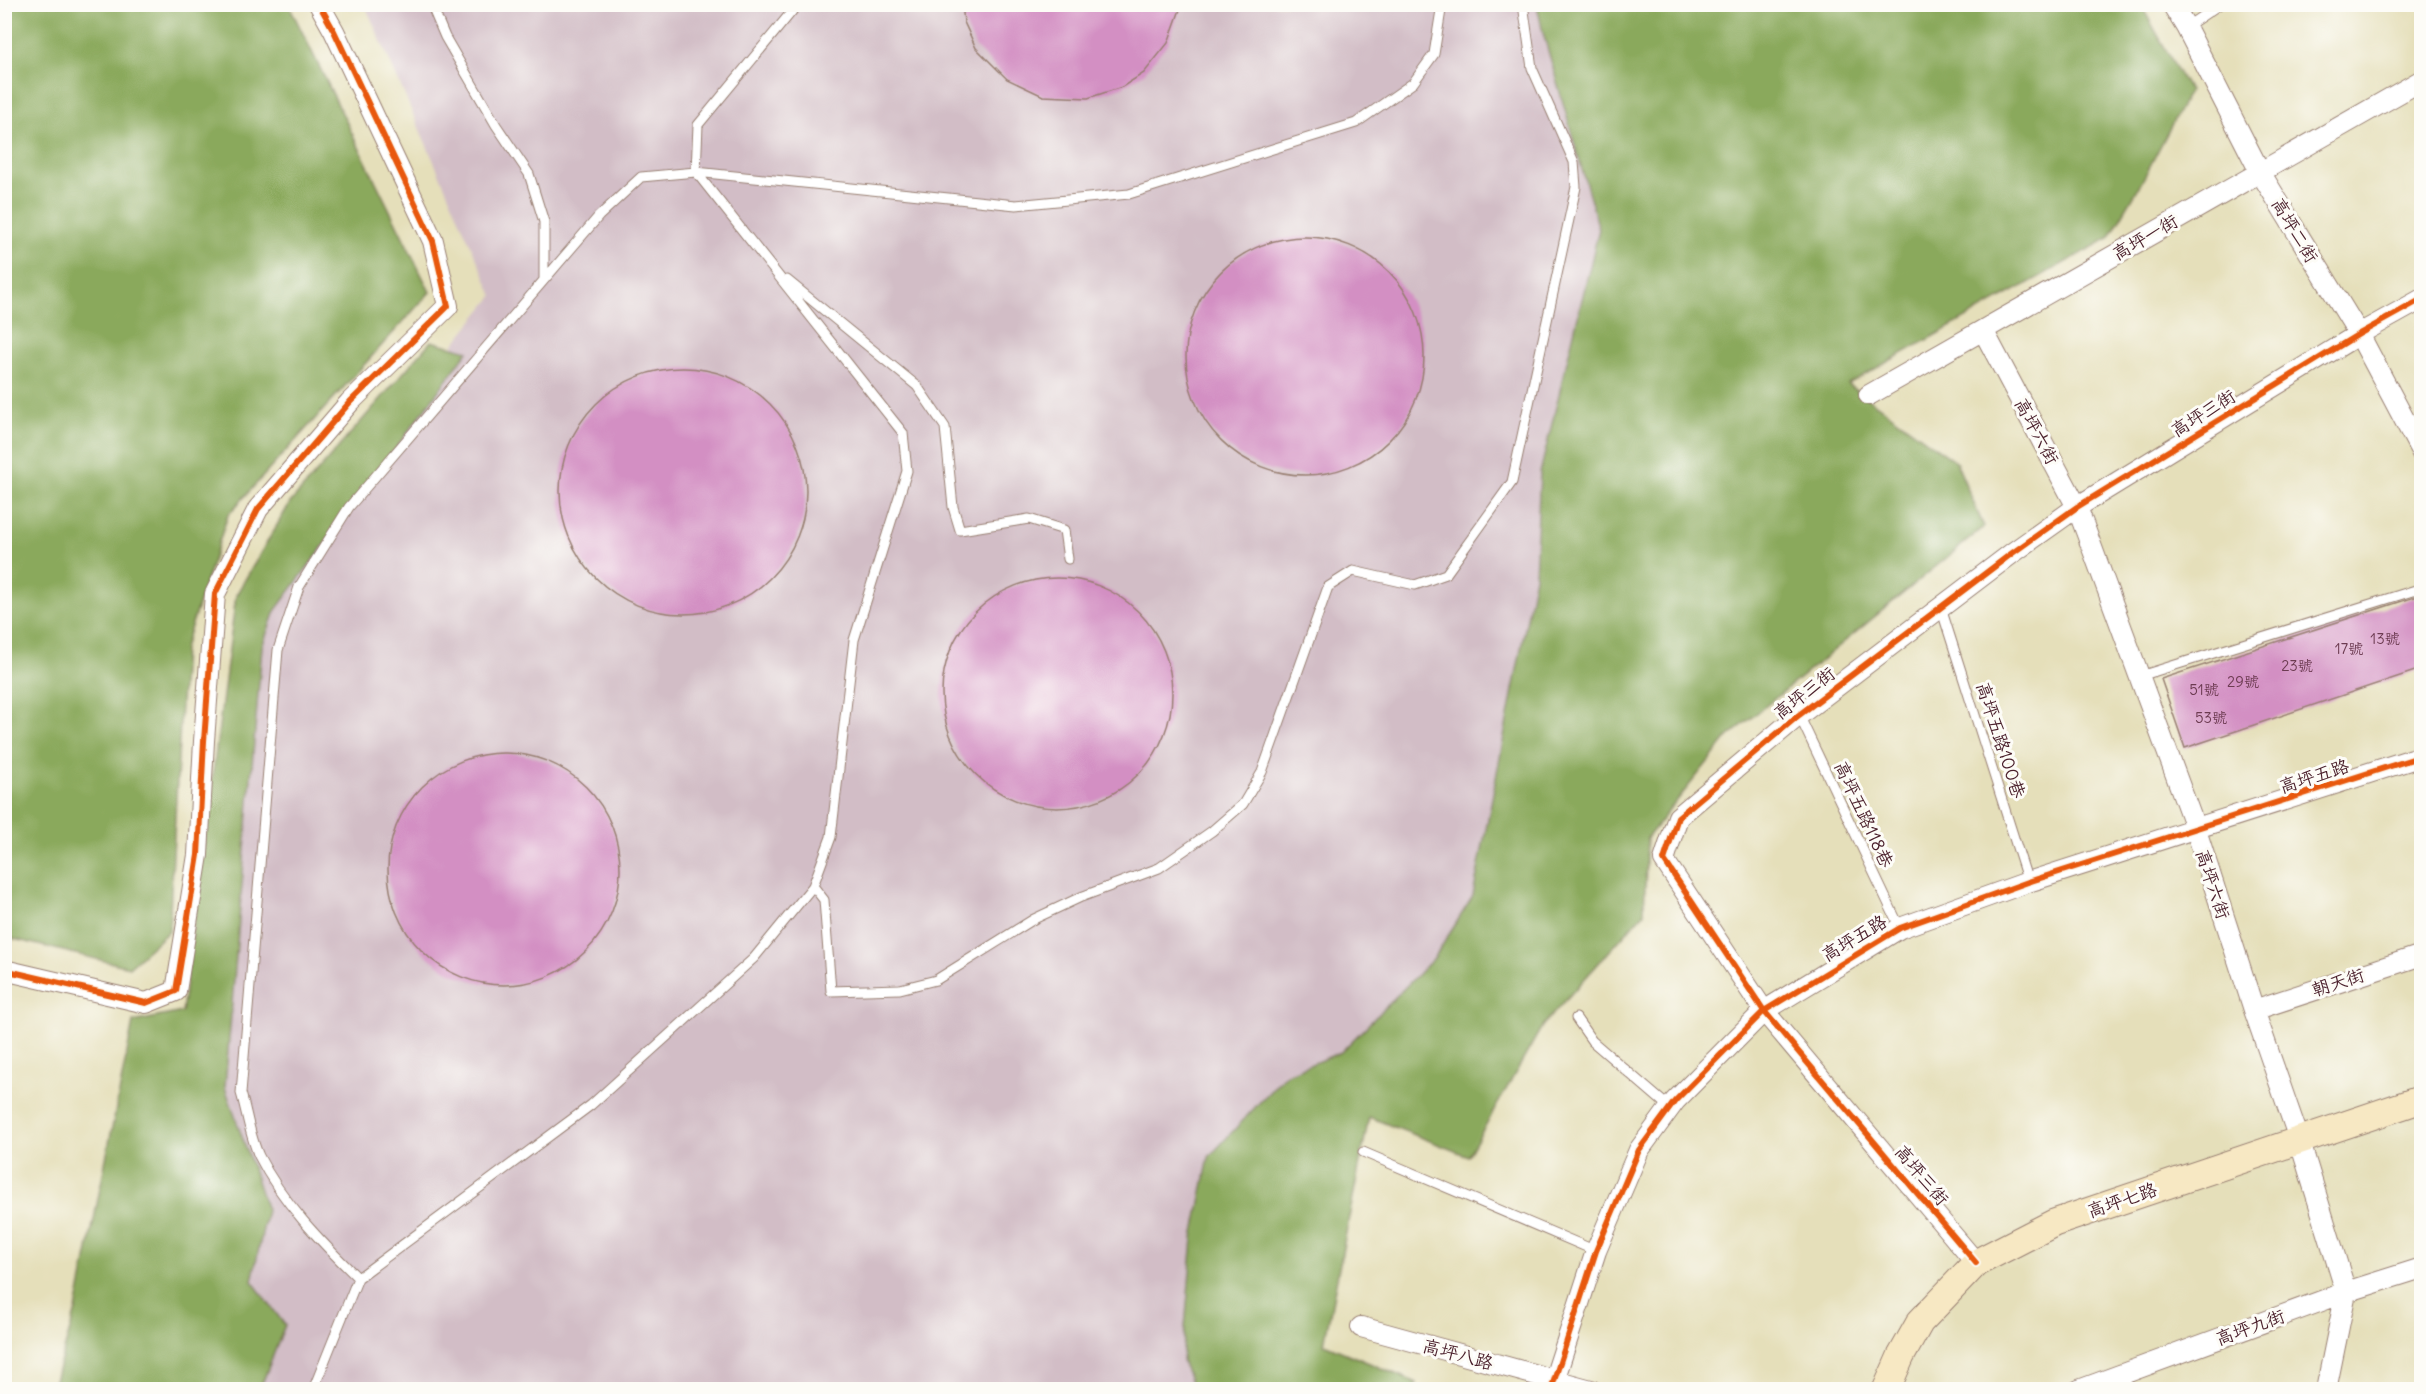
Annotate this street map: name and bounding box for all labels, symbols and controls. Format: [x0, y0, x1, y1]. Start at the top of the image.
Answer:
street label: 高坪二街 [2267, 193, 2323, 267]
street label: 高坪一街 [2108, 209, 2182, 265]
street label: 高坪三街 [2166, 384, 2240, 442]
street label: 高坪六街 [2010, 394, 2064, 468]
house number: 13號 [2370, 629, 2400, 648]
house number: 17號 [2335, 639, 2363, 658]
house number: 23號 [2281, 656, 2313, 675]
street label: 高坪三街 [1769, 662, 1839, 724]
house number: 29號 [2227, 672, 2259, 691]
street label: 高坪五路100巷 [1971, 679, 2031, 801]
house number: 51號 [2189, 680, 2219, 699]
house number: 53號 [2195, 708, 2227, 727]
street label: 高坪五路 [2276, 754, 2352, 798]
street label: 高坪五路118巷 [1829, 757, 1899, 871]
street label: 高坪六街 [2191, 846, 2235, 922]
street label: 高坪五路 [1817, 910, 1891, 966]
street label: 朝天街 [2309, 963, 2367, 1001]
street label: 高坪三街 [1890, 1140, 1954, 1210]
street label: 高坪七路 [2084, 1177, 2160, 1223]
street label: 高坪九街 [2212, 1304, 2288, 1350]
street label: 高坪八路 [1420, 1334, 1496, 1374]

